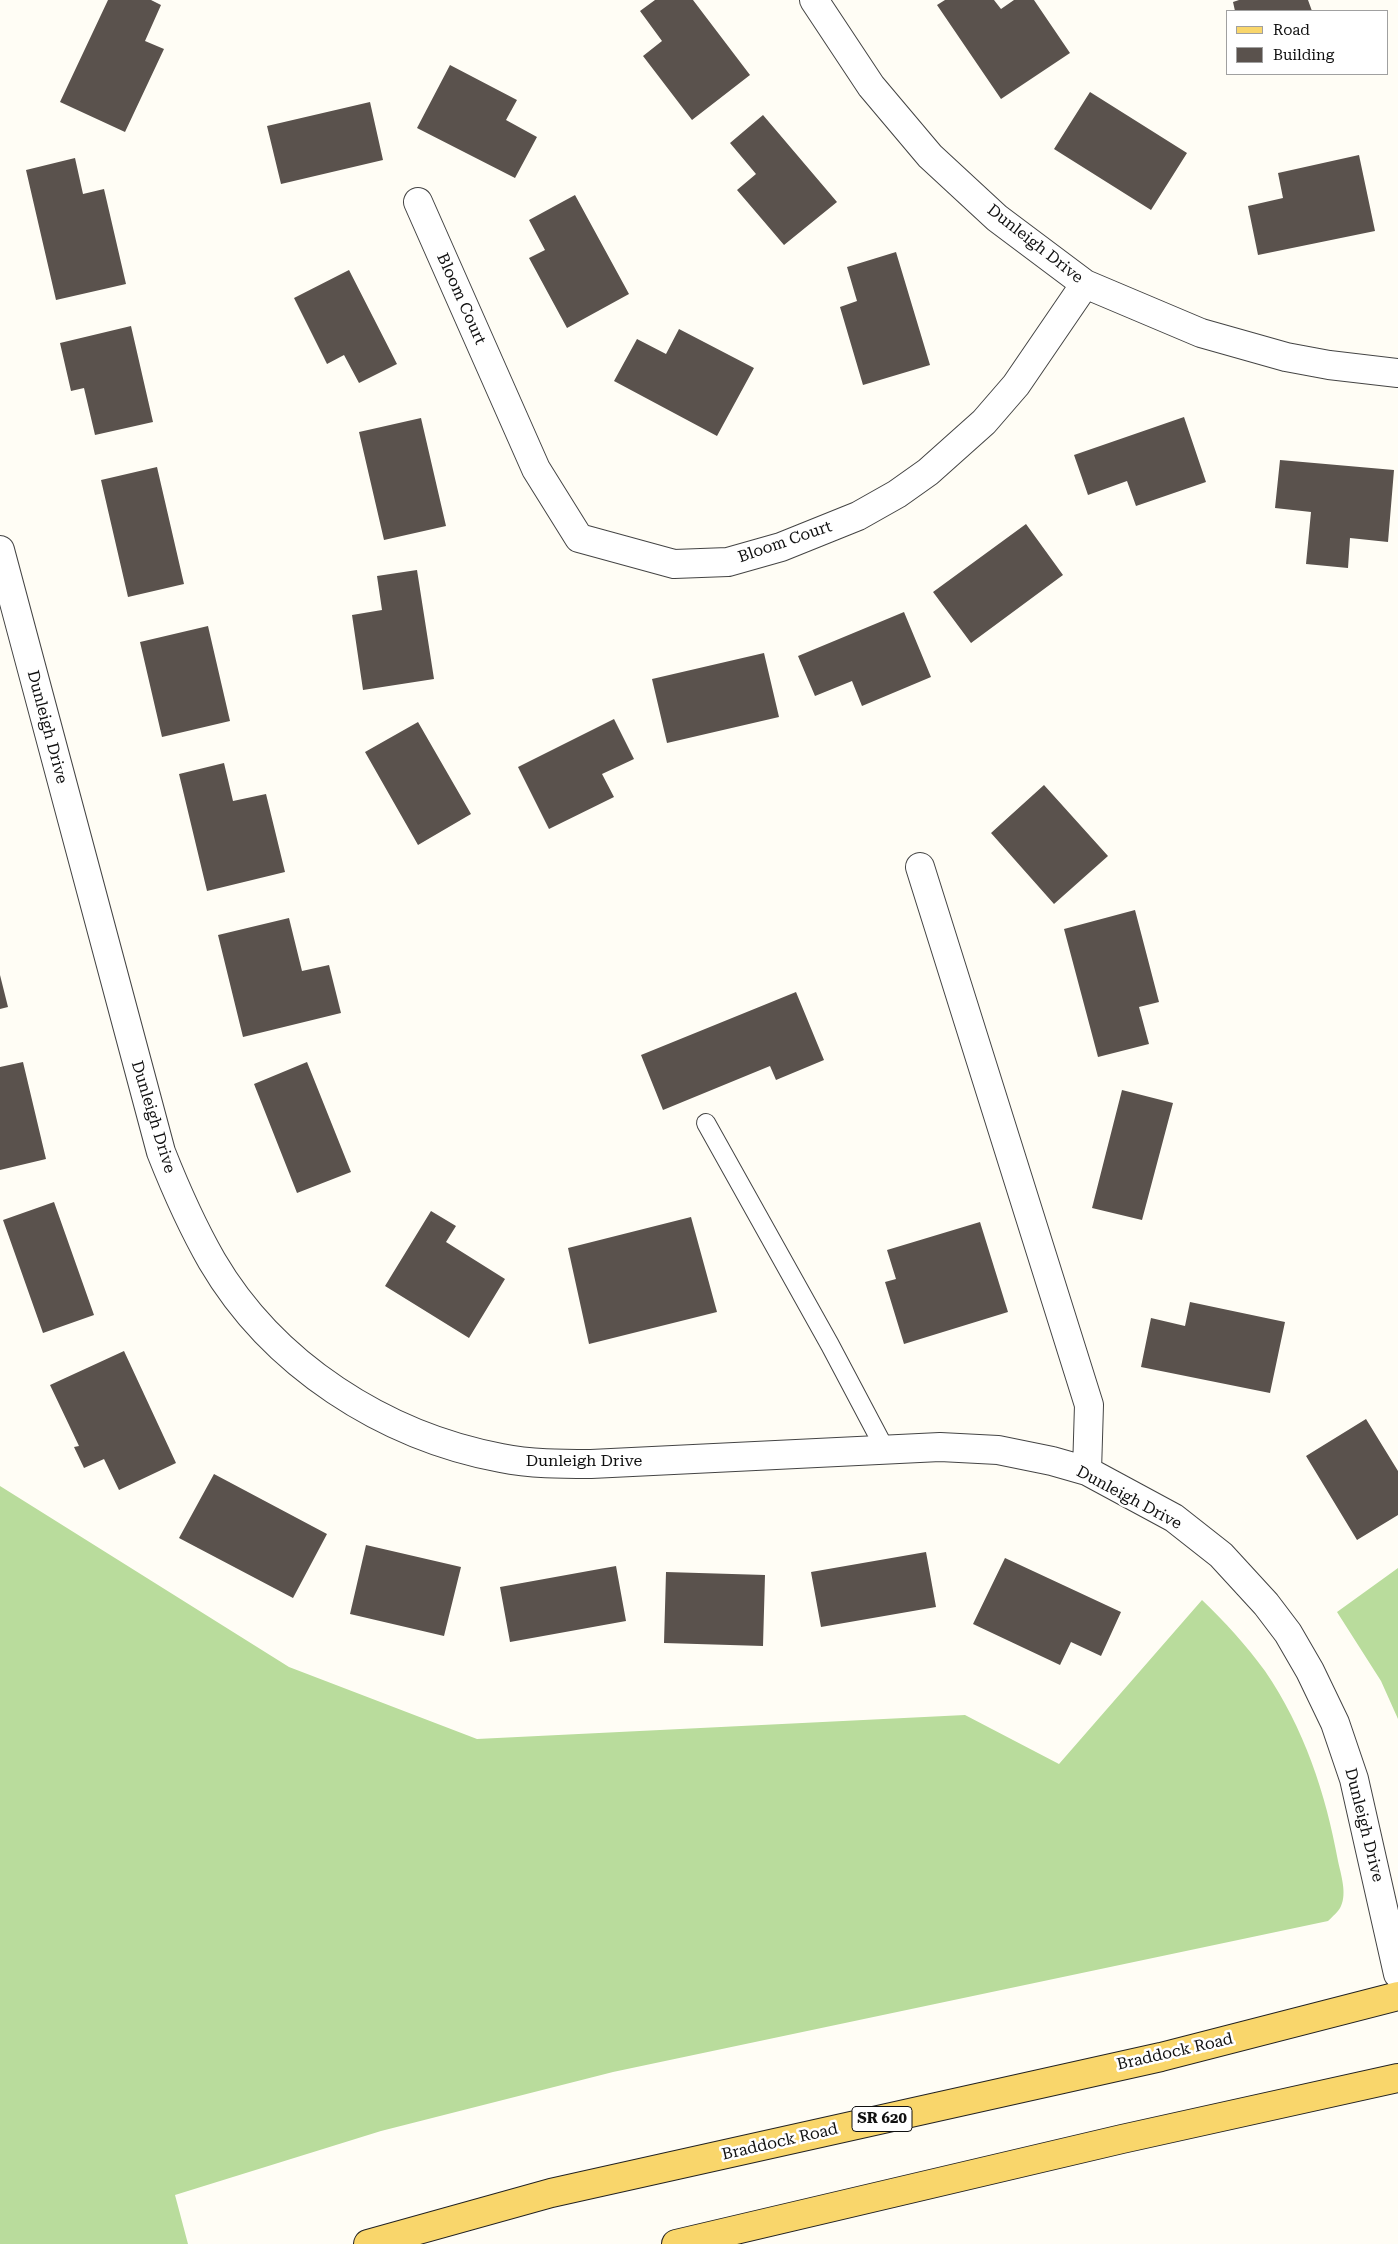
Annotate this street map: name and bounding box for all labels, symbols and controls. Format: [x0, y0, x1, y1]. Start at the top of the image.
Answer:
legend [1226, 10, 1388, 75]
text: Road [1273, 21, 1310, 39]
text: Building [1273, 46, 1334, 64]
street label: Dunleigh Drive [983, 201, 1087, 287]
street label: Bloom Court [432, 250, 490, 348]
street label: Bloom Court [736, 517, 834, 567]
street label: Dunleigh Drive [23, 668, 71, 786]
street label: Dunleigh Drive [127, 1058, 179, 1176]
street label: Dunleigh Drive [526, 1451, 642, 1471]
street label: Dunleigh Drive [1073, 1462, 1185, 1534]
street label: Dunleigh Drive [1341, 1766, 1387, 1884]
street label: Braddock Road [1115, 2029, 1235, 2075]
road number: SR 620 [852, 2106, 912, 2132]
street label: Braddock Road [720, 2119, 840, 2165]

